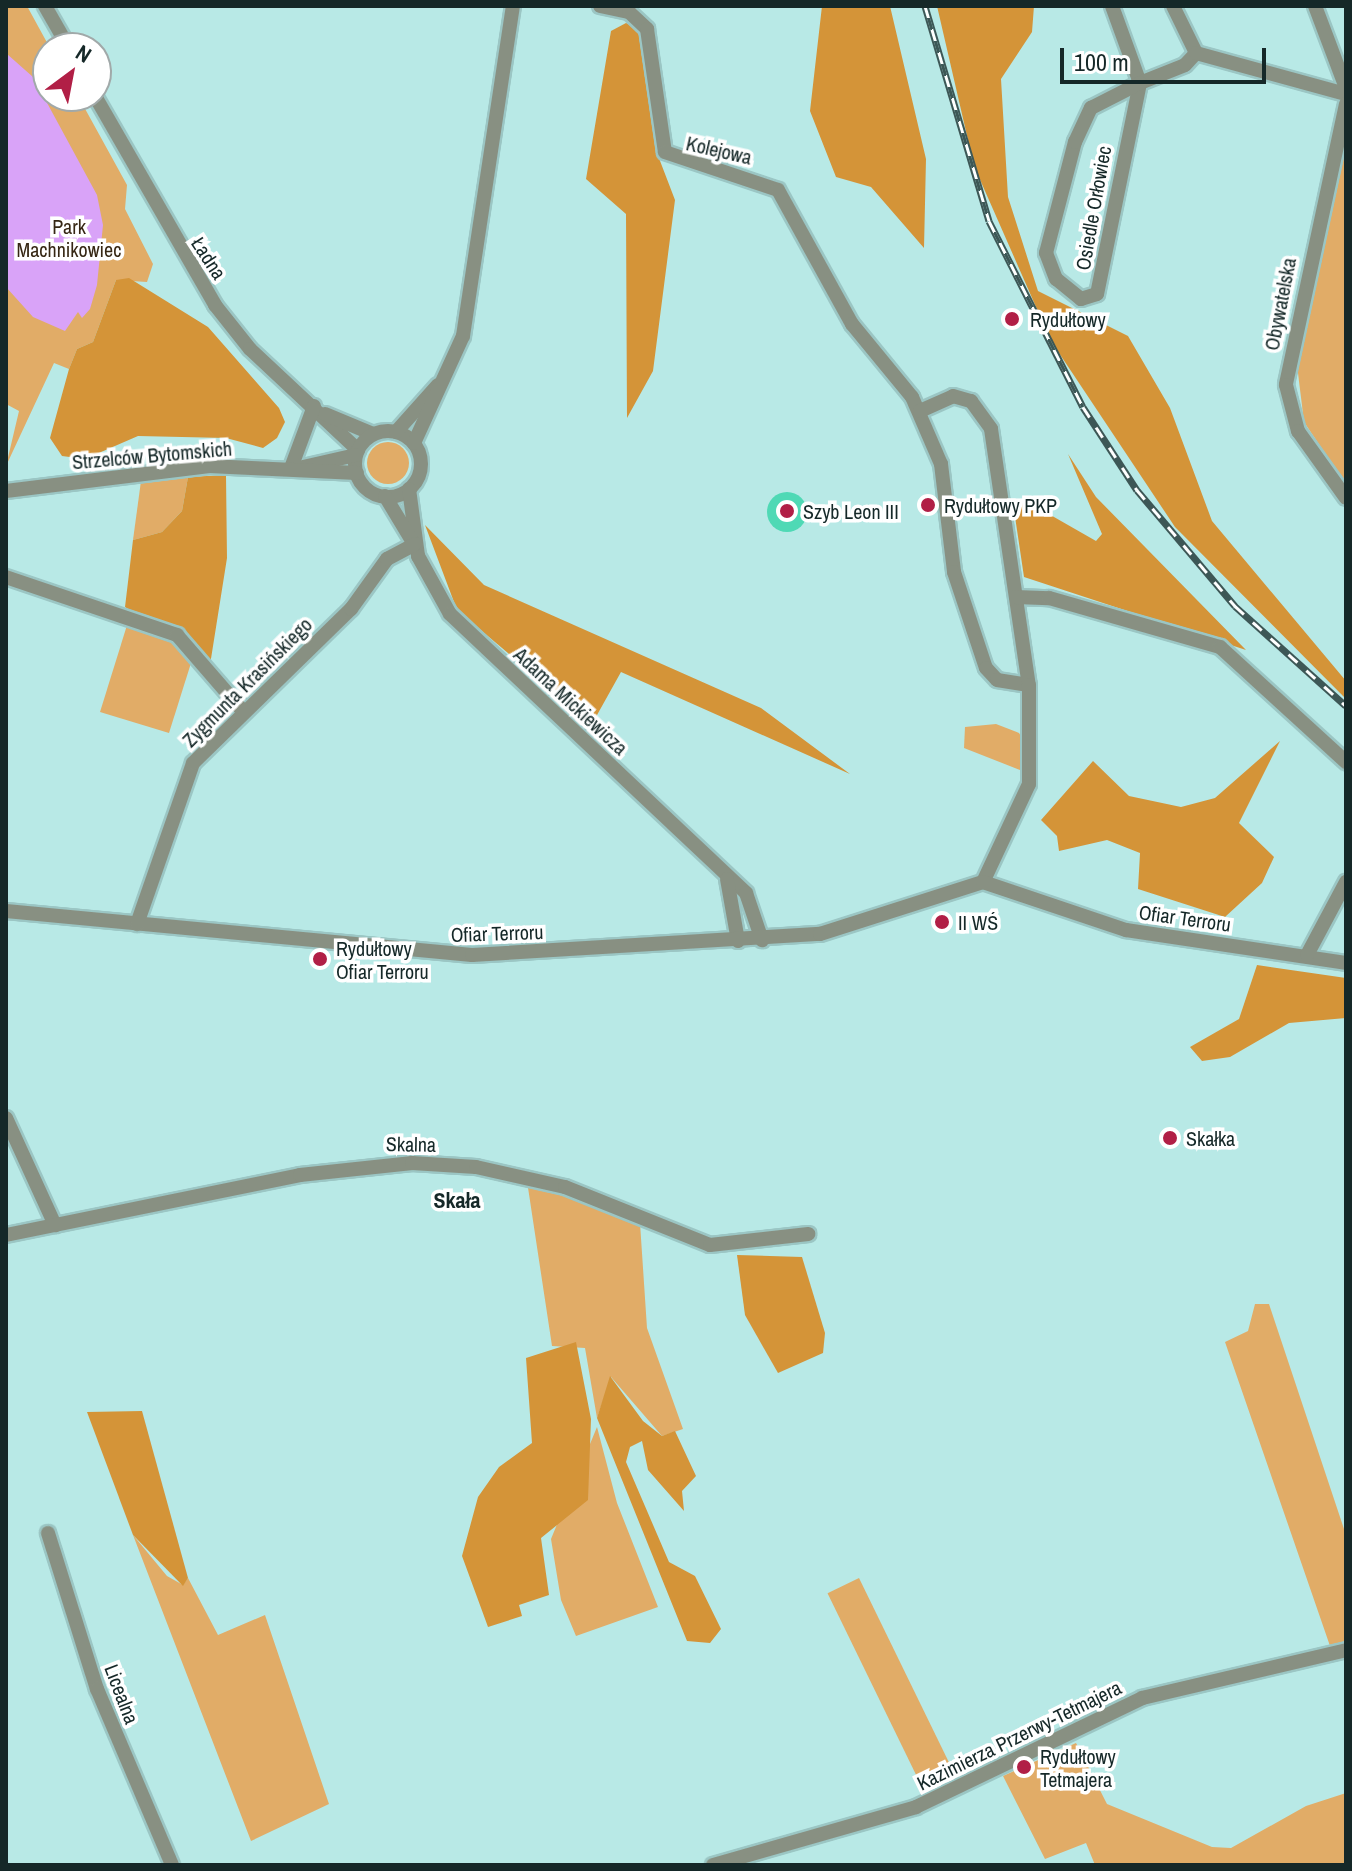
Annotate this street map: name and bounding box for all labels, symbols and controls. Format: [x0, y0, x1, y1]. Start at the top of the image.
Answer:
north arrow [32, 32, 112, 112]
scale bar [1064, 32, 1270, 82]
text: N [70, 37, 97, 70]
text: 100 m [1074, 46, 1129, 78]
street label: Kolejowa [684, 131, 754, 169]
street label: Osiedle Orłowiec [1070, 144, 1116, 272]
park label: Park Machnikowiec [17, 214, 121, 261]
street label: Ładna [187, 232, 231, 284]
street label: Obywatelska [1259, 256, 1301, 352]
place label: Rydułtowy [1030, 307, 1106, 331]
marker: Rydułtowy [1001, 308, 1023, 330]
street label: Strzelców Bytomskich [71, 436, 233, 474]
place label: Rydułtowy PKP [944, 493, 1057, 517]
marker: Rydułtowy PKP [919, 496, 937, 514]
place label: Szyb Leon III [803, 499, 899, 523]
marker: Szyb Leon III [778, 502, 796, 520]
street label: Zygmunta Krasińskiego [177, 612, 317, 752]
street label: Adama Mickiewicza [509, 642, 633, 760]
street label: Ofiar Terroru [1137, 900, 1233, 936]
place label: II WŚ [958, 910, 998, 934]
marker: II WŚ [933, 913, 951, 931]
street label: Ofiar Terroru [450, 919, 544, 947]
place label: Rydułtowy Ofiar Terroru [336, 936, 429, 983]
marker: Rydułtowy Ofiar Terroru [311, 950, 329, 968]
place label: Skałka [1186, 1126, 1235, 1150]
marker: Skałka [1161, 1129, 1179, 1147]
street label: Skalna [386, 1132, 436, 1156]
district label: Skała [433, 1188, 481, 1214]
street label: Licealna [100, 1661, 144, 1727]
street label: Kazimierza Przerwy-Tetmajera [913, 1675, 1125, 1795]
place label: Rydułtowy Tetmajera [1040, 1744, 1116, 1791]
marker: Rydułtowy Tetmajera [1015, 1758, 1033, 1776]

